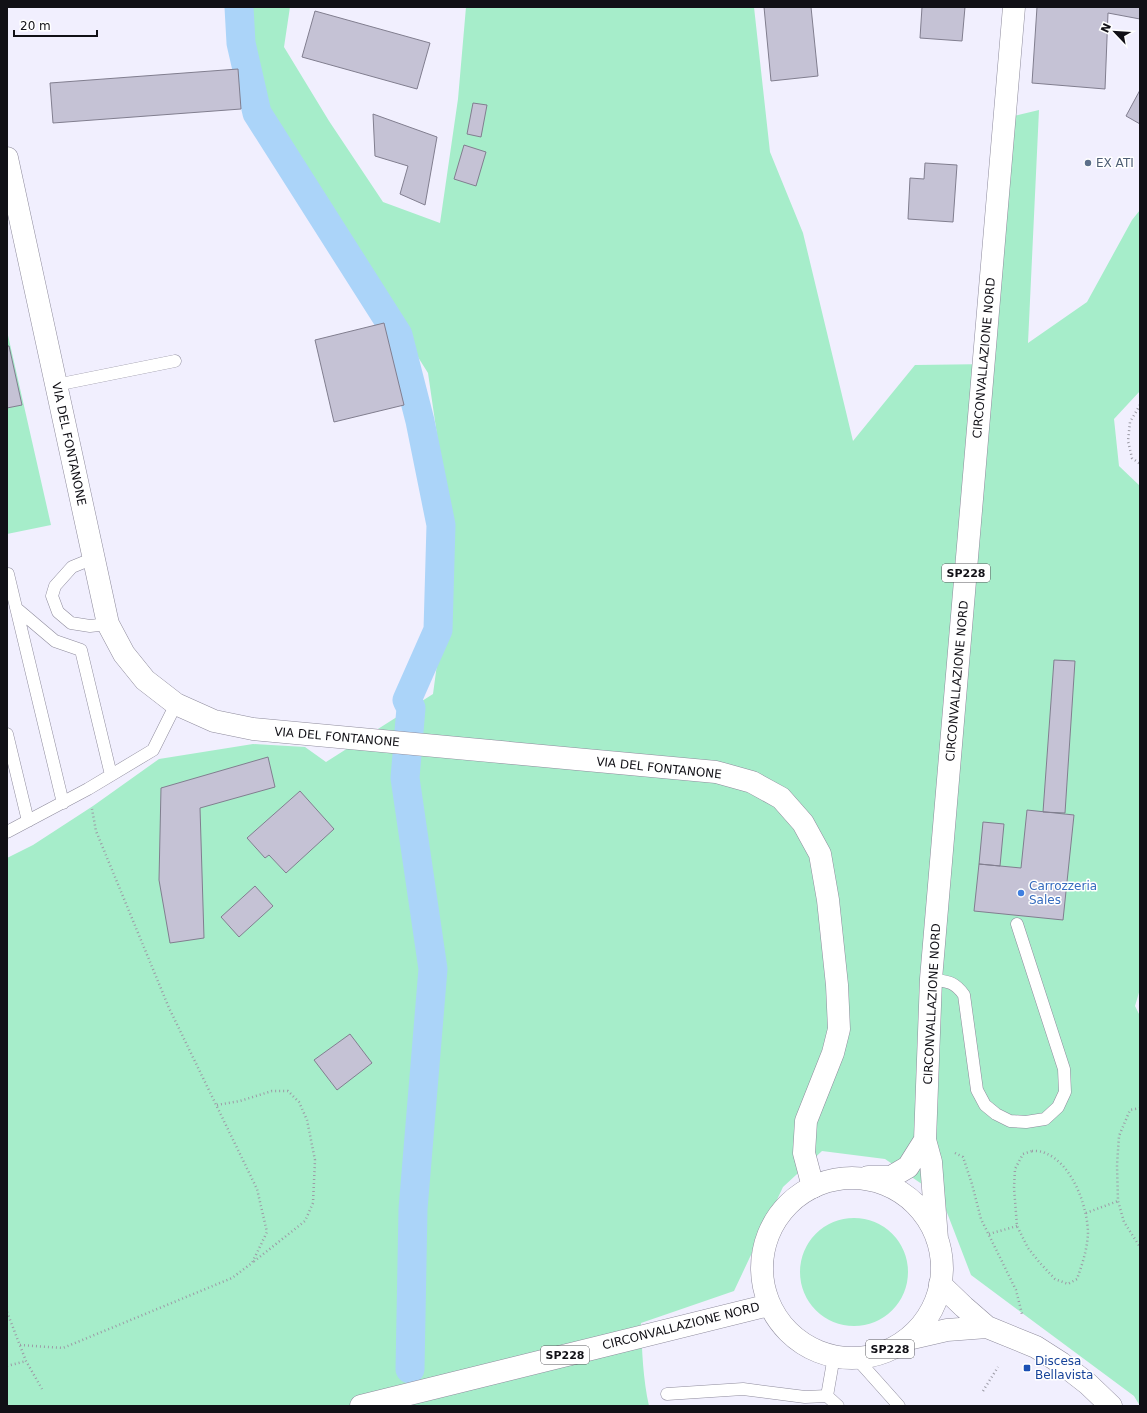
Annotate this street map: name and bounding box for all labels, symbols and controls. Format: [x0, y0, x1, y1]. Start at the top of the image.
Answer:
scale bar [14, 12, 97, 38]
north arrow [1095, 12, 1135, 52]
text: 20 m [20, 19, 51, 33]
text: N [1099, 21, 1114, 35]
place label: EX ATI [1096, 156, 1134, 170]
marker: EX ATI [1083, 158, 1093, 168]
street label: CIRCONVALLAZIONE NORD [970, 277, 998, 439]
street label: VIA DEL FONTANONE [49, 381, 89, 507]
road number: SP228 [942, 564, 990, 582]
street label: CIRCONVALLAZIONE NORD [943, 600, 971, 762]
street label: VIA DEL FONTANONE [274, 725, 400, 749]
street label: VIA DEL FONTANONE [596, 754, 722, 782]
place label: Carrozzeria Sales [1029, 879, 1097, 907]
marker: Carrozzeria Sales [1016, 888, 1026, 898]
street label: CIRCONVALLAZIONE NORD [921, 923, 943, 1085]
street label: CIRCONVALLAZIONE NORD [601, 1300, 761, 1352]
road number: SP228 [866, 1340, 914, 1358]
road number: SP228 [541, 1346, 589, 1364]
place label: Discesa Bellavista [1035, 1354, 1093, 1382]
marker: Discesa Bellavista [1022, 1363, 1032, 1373]

